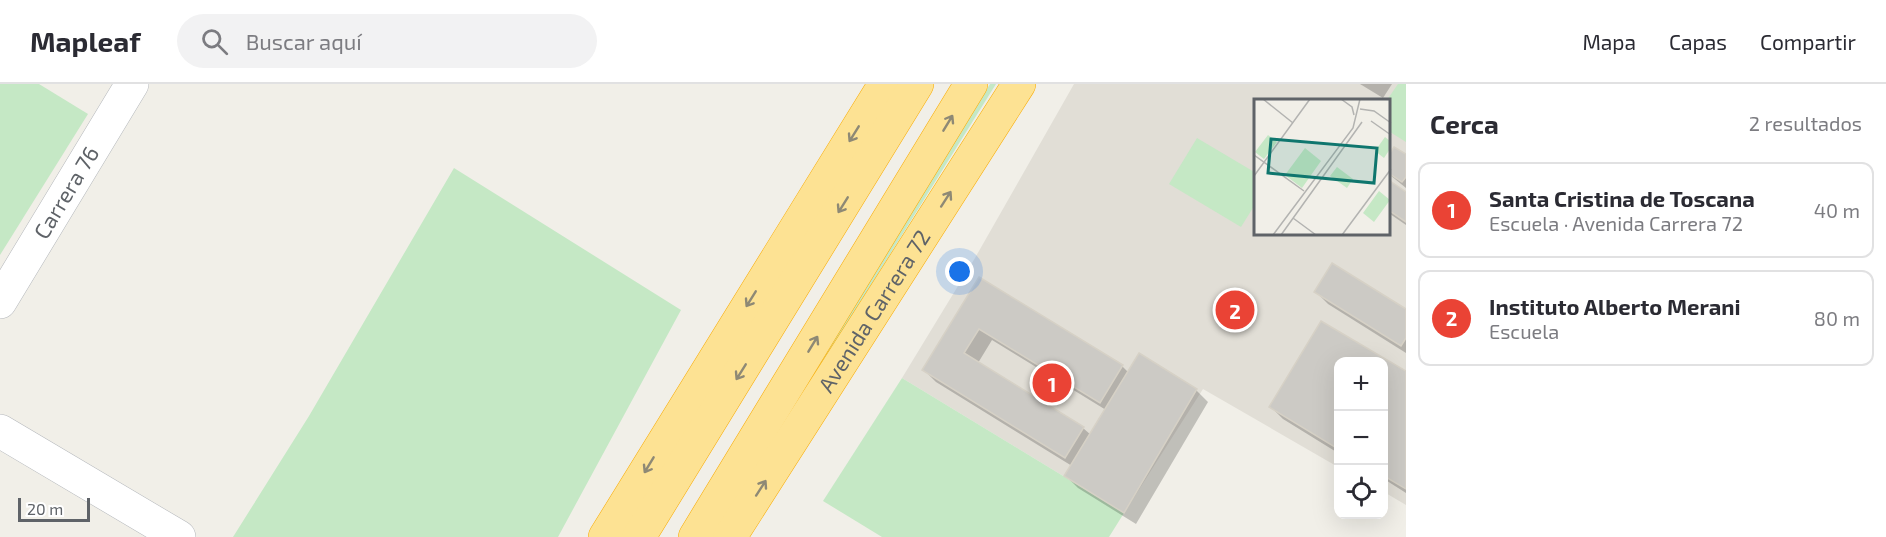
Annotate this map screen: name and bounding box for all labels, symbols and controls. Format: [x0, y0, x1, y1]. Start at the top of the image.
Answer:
search box [177, 14, 597, 68]
text: Mapleaf [30, 24, 141, 58]
icon: search [198, 25, 231, 58]
text: Buscar aquí [246, 28, 362, 54]
text: Mapa [1582, 29, 1636, 54]
text: Capas [1669, 29, 1727, 54]
text: Compartir [1760, 29, 1856, 54]
inset map [1254, 99, 1391, 236]
text: Cerca [1430, 108, 1499, 139]
text: 2 resultados [1749, 111, 1862, 135]
one-way arrow [942, 115, 954, 132]
one-way arrow [848, 125, 860, 142]
street label: Carrera 76 [28, 141, 103, 243]
text: Santa Cristina de Toscana [1489, 185, 1755, 211]
one-way arrow [939, 191, 952, 208]
one-way arrow [836, 196, 848, 213]
text: 1 [1447, 198, 1456, 222]
text: 40 m [1814, 198, 1860, 222]
text: Escuela · Avenida Carrera 72 [1489, 211, 1743, 235]
street label: Avenida Carrera 72 [812, 224, 935, 397]
your location [945, 257, 974, 286]
pin: 2 [1216, 288, 1254, 332]
one-way arrow [745, 290, 757, 307]
text: Instituto Alberto Merani [1489, 293, 1741, 319]
text: 2 [1446, 306, 1457, 330]
text: 80 m [1814, 306, 1860, 330]
text: Escuela [1489, 319, 1559, 343]
one-way arrow [808, 336, 820, 353]
map controls [1334, 357, 1388, 519]
button: + [1334, 357, 1388, 411]
pin: 1 [1032, 360, 1072, 406]
one-way arrow [734, 363, 746, 380]
button: − [1334, 411, 1388, 465]
one-way arrow [642, 456, 654, 473]
button: locate [1334, 465, 1388, 519]
one-way arrow [755, 479, 768, 496]
scale bar [18, 495, 90, 522]
text: 20 m [27, 499, 63, 518]

